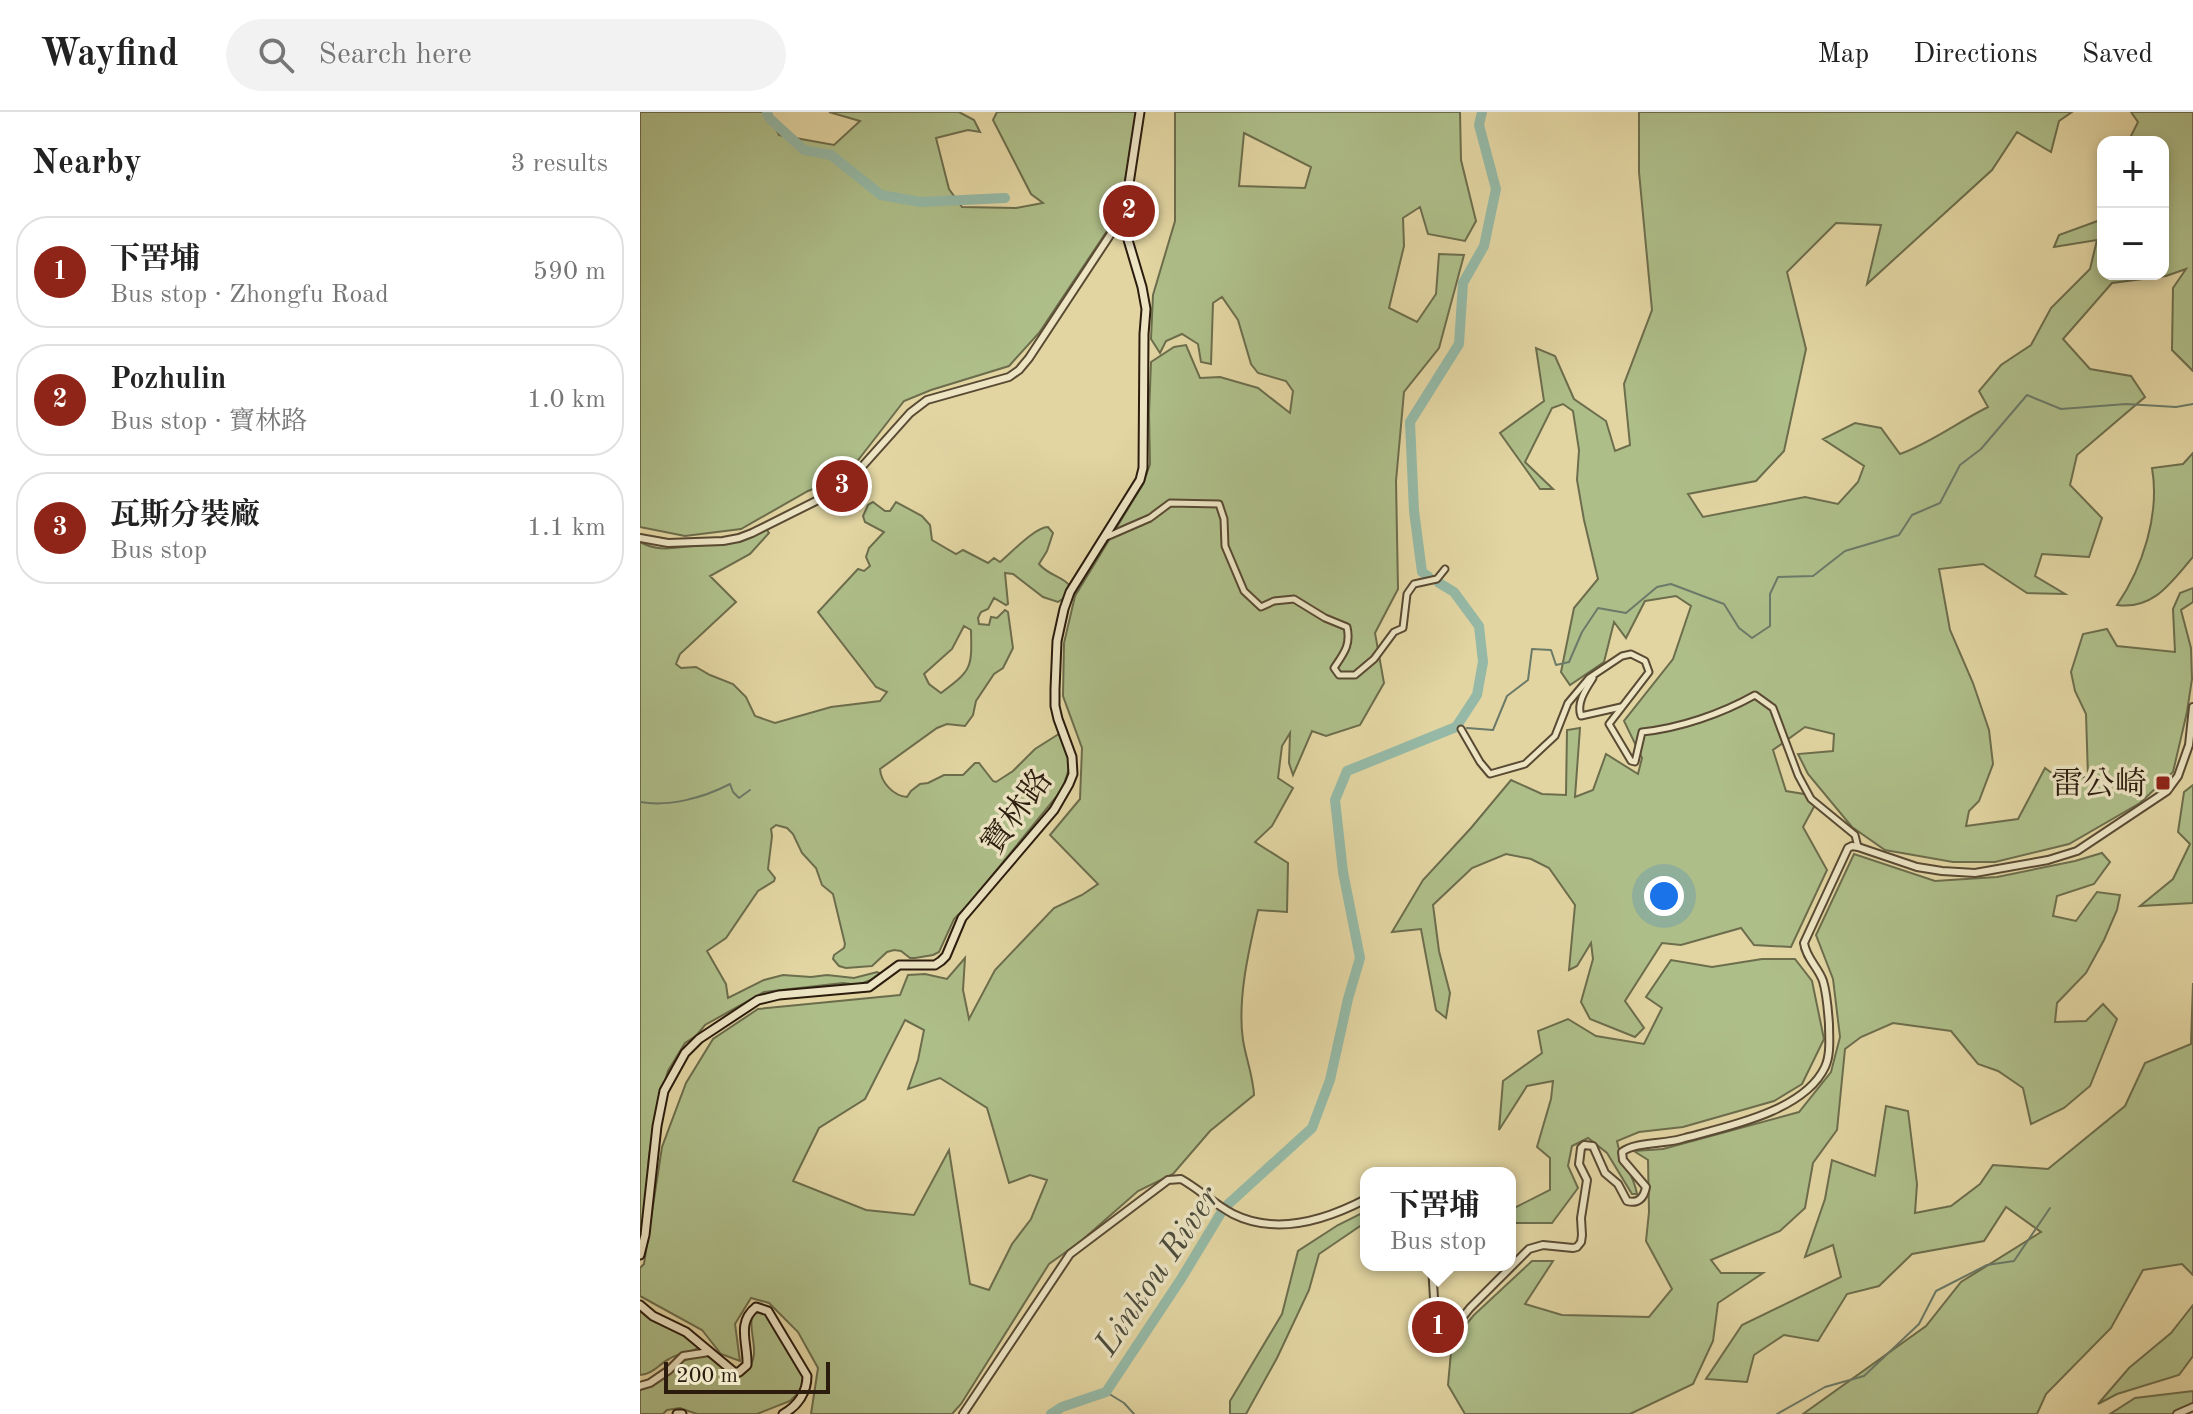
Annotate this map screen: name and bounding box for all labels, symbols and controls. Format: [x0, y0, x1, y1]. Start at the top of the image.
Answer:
search box [226, 19, 786, 91]
icon: search [254, 33, 298, 77]
text: Wayfind [40, 36, 178, 74]
text: Search here [318, 40, 472, 70]
text: Map [1817, 41, 1869, 69]
text: Directions [1913, 41, 2038, 69]
text: Saved [2082, 41, 2153, 69]
map controls [2097, 136, 2169, 280]
button: + [2097, 136, 2169, 208]
text: Nearby [32, 147, 142, 181]
text: 3 results [510, 151, 608, 177]
pin: 2 [1103, 181, 1155, 241]
button: − [2097, 208, 2169, 280]
text: 下罟埔 [110, 245, 200, 275]
text: 1 [52, 259, 68, 285]
text: 590 m [533, 259, 606, 285]
text: Bus stop · Zhongfu Road [110, 282, 389, 308]
text: Pozhulin [110, 365, 227, 395]
text: 2 [52, 387, 68, 413]
text: 1.0 km [527, 387, 606, 413]
text: Bus stop · 寶林路 [110, 409, 307, 435]
pin: 3 [816, 456, 868, 516]
text: 瓦斯分裝廠 [110, 501, 260, 531]
text: 3 [52, 515, 68, 541]
text: 1.1 km [527, 515, 606, 541]
text: Bus stop [110, 538, 207, 564]
street label: 寶林路 [975, 763, 1060, 861]
place label: 雷公崎 [2051, 766, 2147, 802]
marker: 雷公崎 [2154, 774, 2172, 792]
your location [1644, 876, 1684, 916]
popup [1360, 1167, 1516, 1271]
water label: Linkou River [1089, 1180, 1228, 1363]
text: 下罟埔 [1389, 1192, 1479, 1222]
text: Bus stop [1389, 1229, 1487, 1255]
pin: 1 [1412, 1297, 1464, 1357]
scale bar [664, 1358, 830, 1394]
text: 200 m [676, 1365, 738, 1387]

